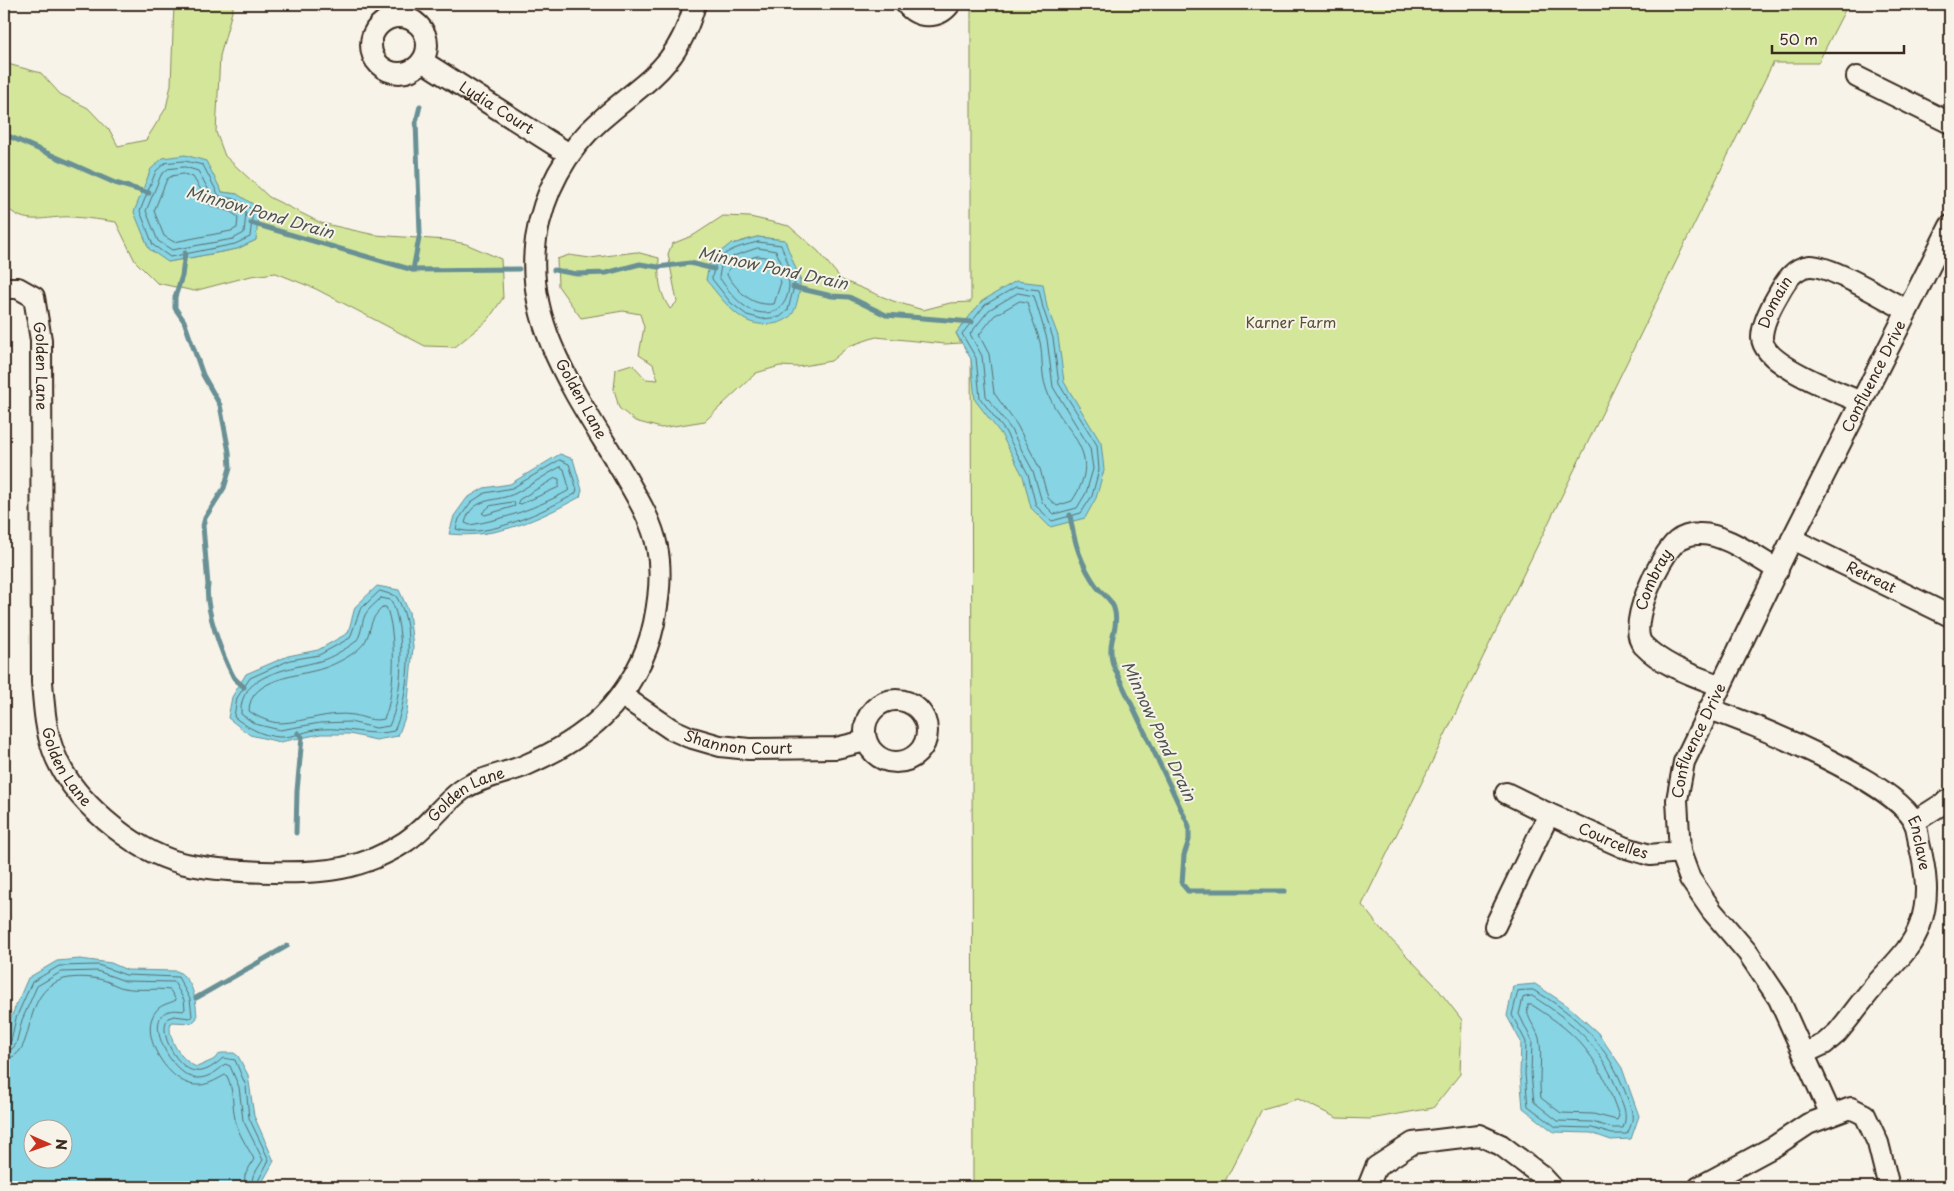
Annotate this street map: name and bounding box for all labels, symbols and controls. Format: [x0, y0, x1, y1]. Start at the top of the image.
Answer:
scale bar [1772, 22, 1904, 54]
text: 50 m [1779, 27, 1818, 50]
street label: Lydia Court [455, 74, 539, 139]
water label: Minnow Pond Drain [184, 178, 338, 244]
water label: Minnow Pond Drain [696, 239, 851, 295]
street label: Domain [1751, 270, 1797, 331]
park label: Karner Farm [1246, 310, 1336, 333]
street label: Confluence Drive [1835, 316, 1911, 436]
street label: Golden Lane [28, 320, 54, 411]
street label: Golden Lane [551, 354, 614, 443]
street label: Combray [1629, 543, 1677, 613]
street label: Retreat [1843, 554, 1901, 598]
water label: Minnow Pond Drain [1117, 656, 1203, 806]
street label: Confluence Drive [1665, 679, 1731, 800]
street label: Shannon Court [680, 723, 792, 759]
street label: Golden Lane [37, 725, 98, 811]
street label: Golden Lane [421, 760, 507, 827]
street label: Enclave [1903, 811, 1937, 872]
street label: Courcelles [1575, 815, 1651, 864]
north arrow [22, 1118, 72, 1168]
text: N [51, 1139, 72, 1150]

